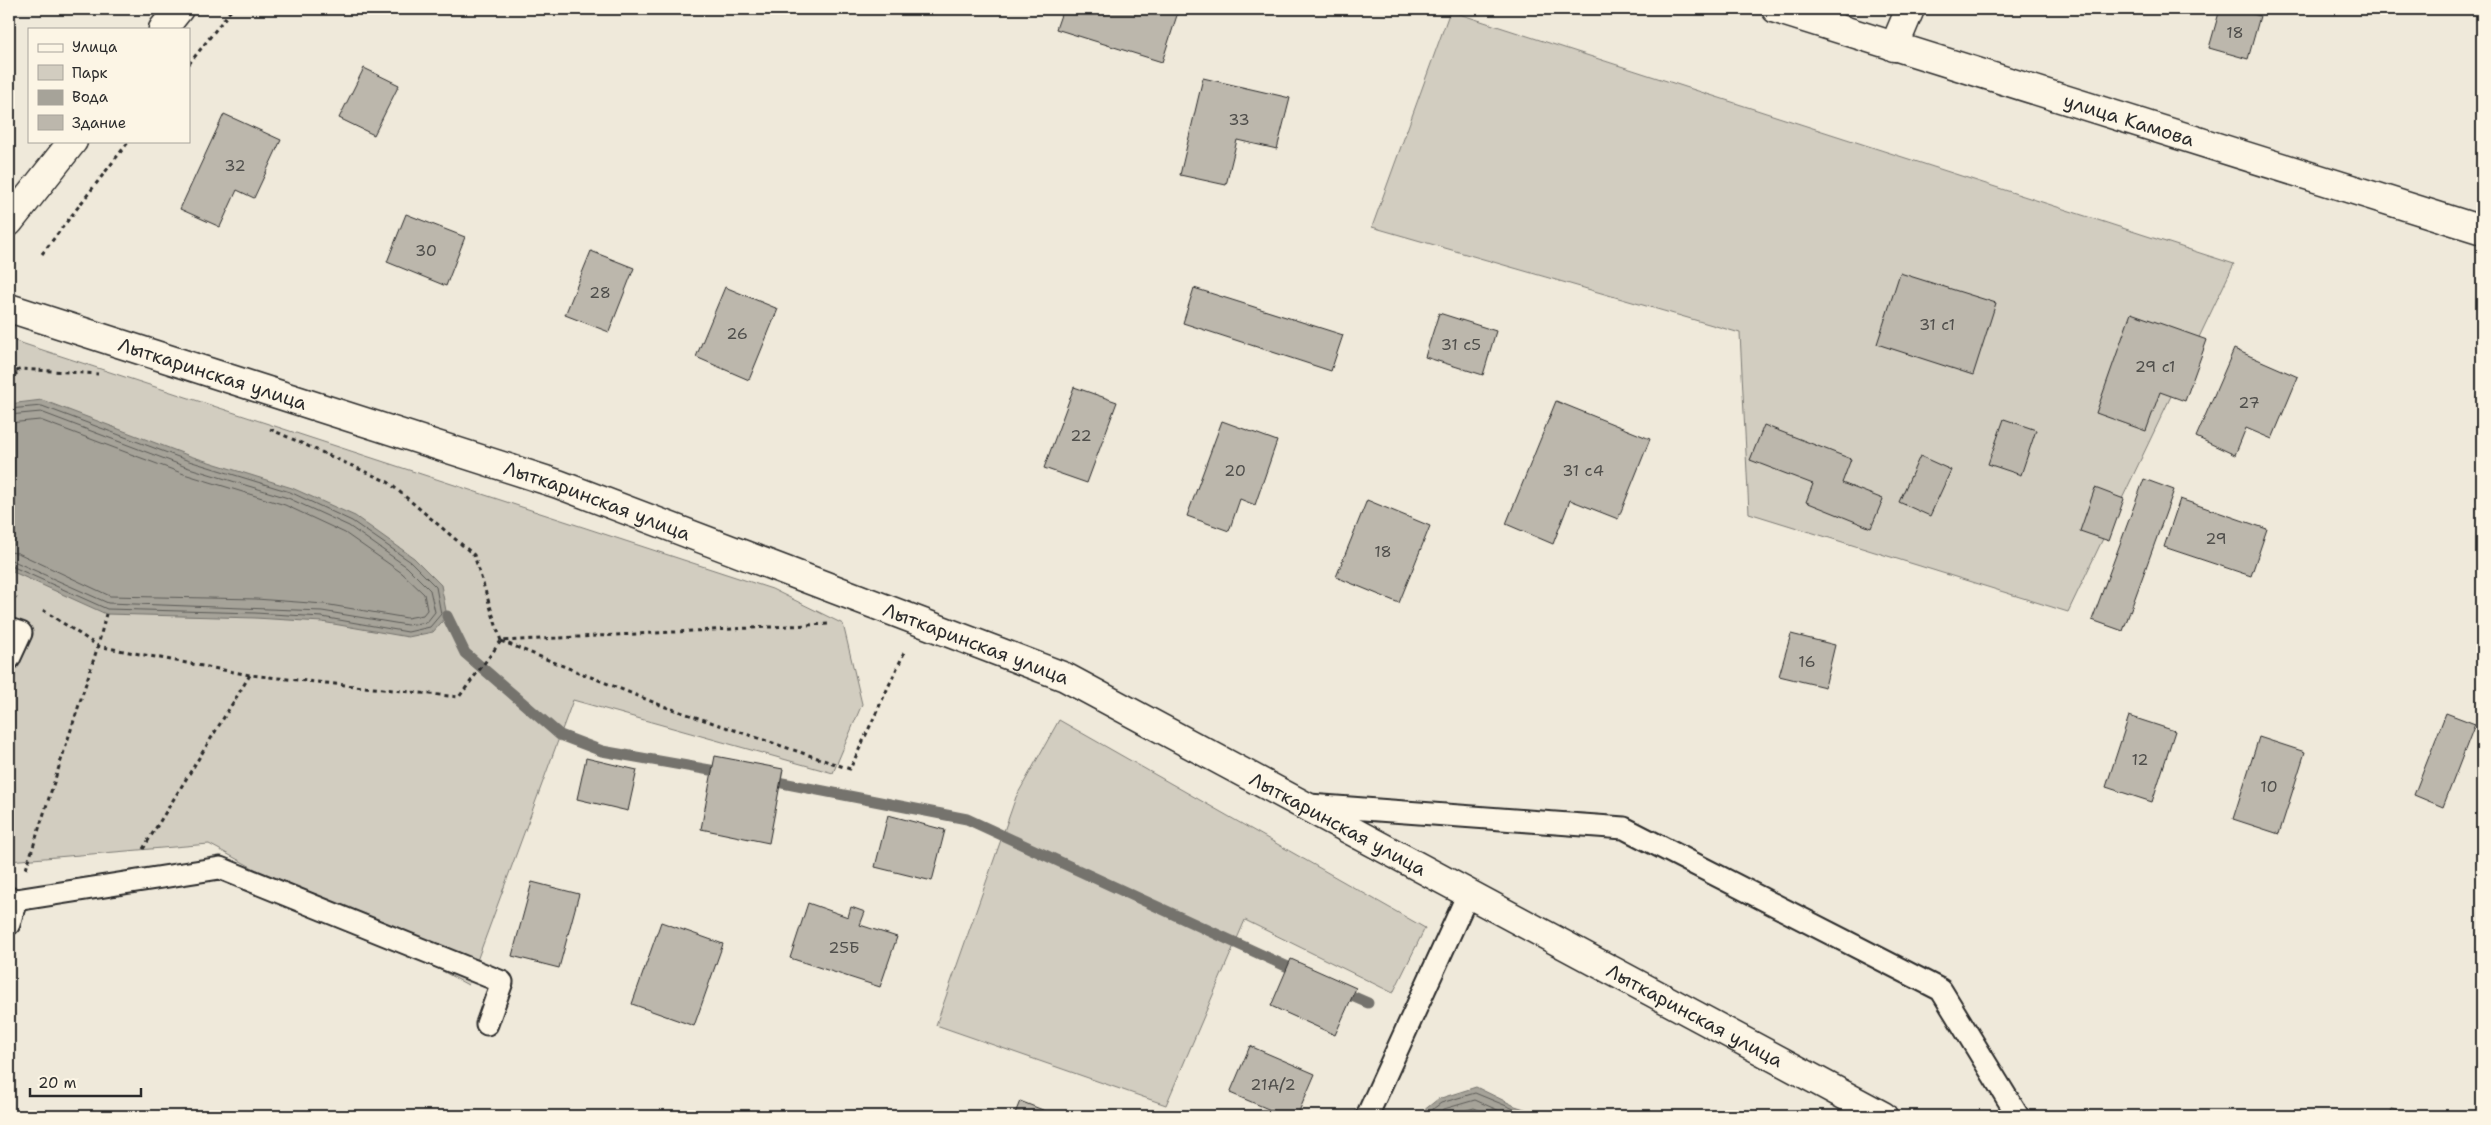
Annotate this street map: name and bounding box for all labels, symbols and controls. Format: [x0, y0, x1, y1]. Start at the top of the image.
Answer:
house number: 18 [2226, 22, 2244, 43]
legend [28, 28, 190, 142]
text: Улица [72, 37, 118, 57]
text: Парк [72, 63, 108, 83]
text: Вода [72, 87, 109, 107]
street label: улица Камова [2061, 87, 2198, 152]
house number: 33 [1228, 109, 1250, 130]
text: Здание [72, 113, 126, 133]
house number: 32 [224, 155, 246, 176]
house number: 30 [415, 240, 437, 261]
house number: 28 [589, 282, 611, 303]
house number: 31 с1 [1919, 314, 1955, 335]
house number: 26 [726, 323, 748, 344]
street label: Лыткаринская улица [115, 331, 310, 415]
house number: 31 с5 [1441, 334, 1481, 355]
house number: 29 с1 [2135, 356, 2175, 377]
house number: 27 [2238, 392, 2260, 413]
house number: 22 [1070, 425, 1092, 446]
street label: Лыткаринская улица [501, 455, 694, 546]
house number: 20 [1224, 460, 1246, 481]
house number: 31 с4 [1562, 460, 1604, 481]
house number: 29 [2205, 528, 2227, 549]
house number: 18 [1374, 541, 1392, 562]
street label: Лыткаринская улица [880, 597, 1073, 690]
house number: 16 [1798, 651, 1816, 672]
house number: 12 [2131, 749, 2149, 770]
street label: Лыткаринская улица [1246, 766, 1431, 881]
house number: 10 [2260, 776, 2278, 797]
house number: 25Б [828, 937, 860, 958]
street label: Лыткаринская улица [1602, 958, 1788, 1073]
scale bar [30, 1065, 141, 1097]
text: 20 m [38, 1073, 77, 1093]
house number: 21А/2 [1250, 1074, 1296, 1095]

